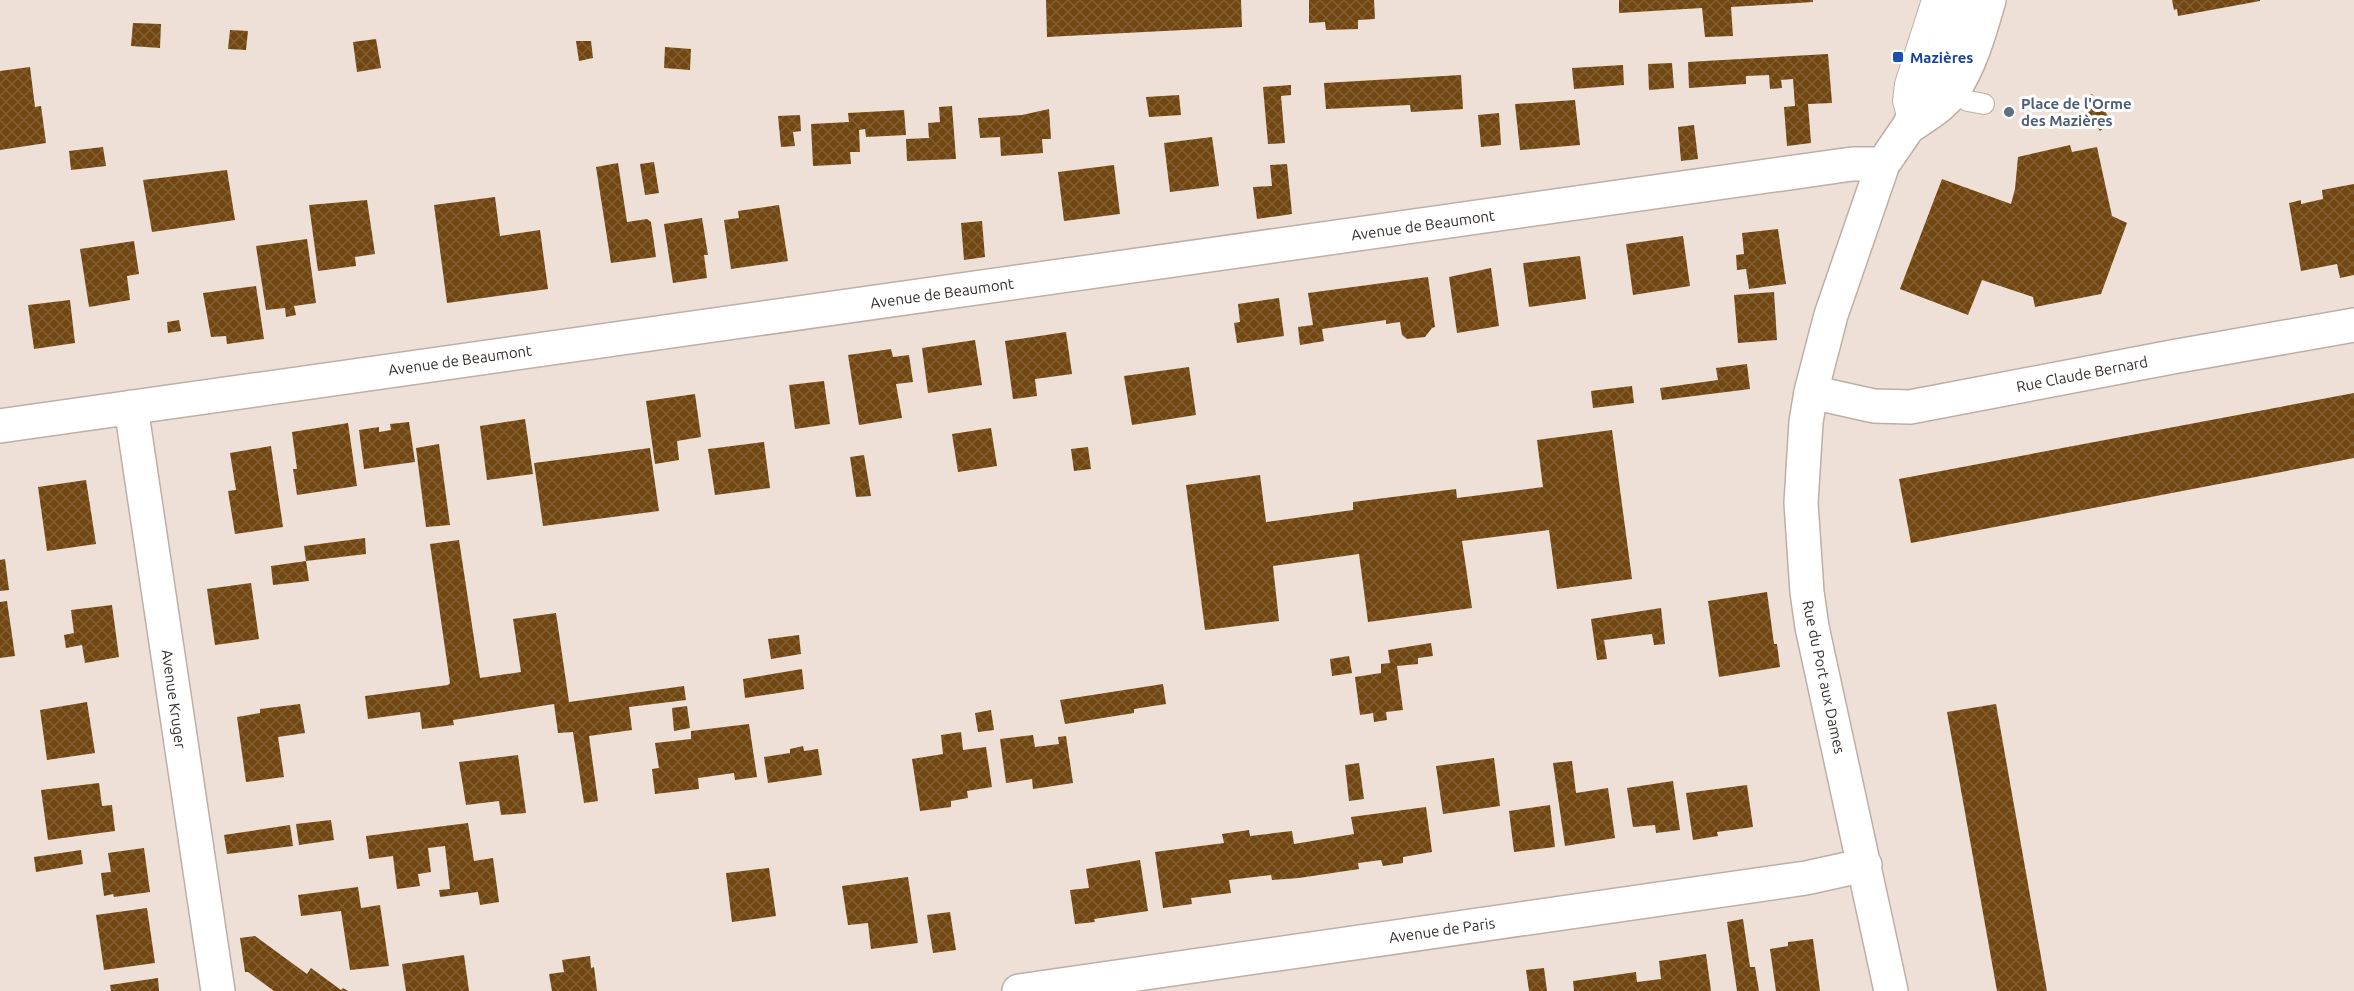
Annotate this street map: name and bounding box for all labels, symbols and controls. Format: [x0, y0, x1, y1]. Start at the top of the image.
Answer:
place label: Mazières [1910, 49, 1973, 66]
marker: Mazières [1891, 50, 1905, 64]
place label: Place de l'Orme des Mazières [2021, 95, 2132, 129]
marker: Place de l'Orme des Mazières [2002, 105, 2016, 119]
street label: Avenue de Beaumont [1350, 206, 1496, 243]
street label: Avenue de Beaumont [869, 274, 1015, 311]
street label: Avenue de Beaumont [387, 341, 533, 378]
street label: Rue Claude Bernard [2015, 353, 2149, 395]
street label: Rue du Port aux Dames [1799, 599, 1849, 755]
street label: Avenue Kruger [159, 648, 189, 750]
street label: Avenue de Paris [1388, 914, 1496, 946]

